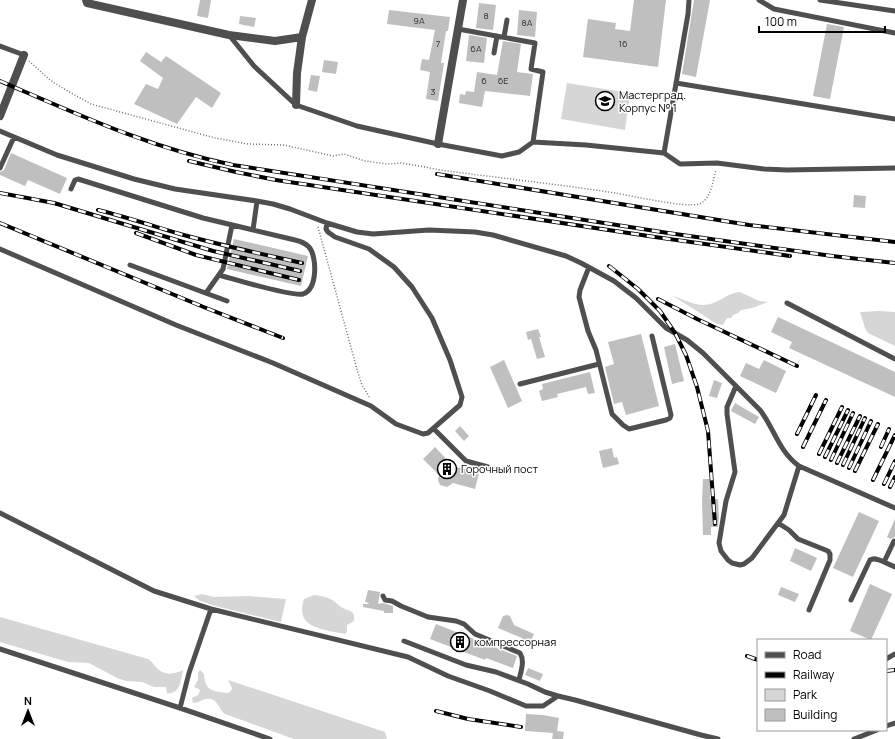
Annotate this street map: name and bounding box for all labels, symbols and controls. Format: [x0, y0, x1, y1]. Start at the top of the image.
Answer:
scale bar [759, 8, 885, 34]
house number: 8 [483, 9, 489, 22]
text: 100 m [765, 13, 797, 30]
house number: 9А [413, 14, 425, 27]
house number: 8А [522, 16, 533, 29]
house number: 7 [436, 37, 441, 50]
house number: 16 [618, 37, 628, 50]
house number: 6А [470, 42, 482, 55]
house number: 6 [481, 74, 487, 87]
house number: 6Е [498, 74, 508, 87]
house number: 3 [431, 85, 436, 98]
place label: Мастерград. Корпус № 1 [619, 87, 686, 115]
school or university icon: Мастерград. Корпус № 1 [594, 90, 616, 112]
building icon: Горочный пост [436, 458, 458, 480]
place label: Горочный пост [461, 461, 538, 476]
building icon: компрессорная [449, 631, 471, 653]
place label: компрессорная [474, 634, 556, 649]
legend [757, 639, 887, 731]
text: Road [793, 646, 821, 663]
text: Railway [793, 666, 835, 683]
text: Park [793, 686, 818, 703]
north arrow [8, 691, 48, 731]
text: N [24, 693, 32, 708]
text: Building [793, 706, 837, 723]

